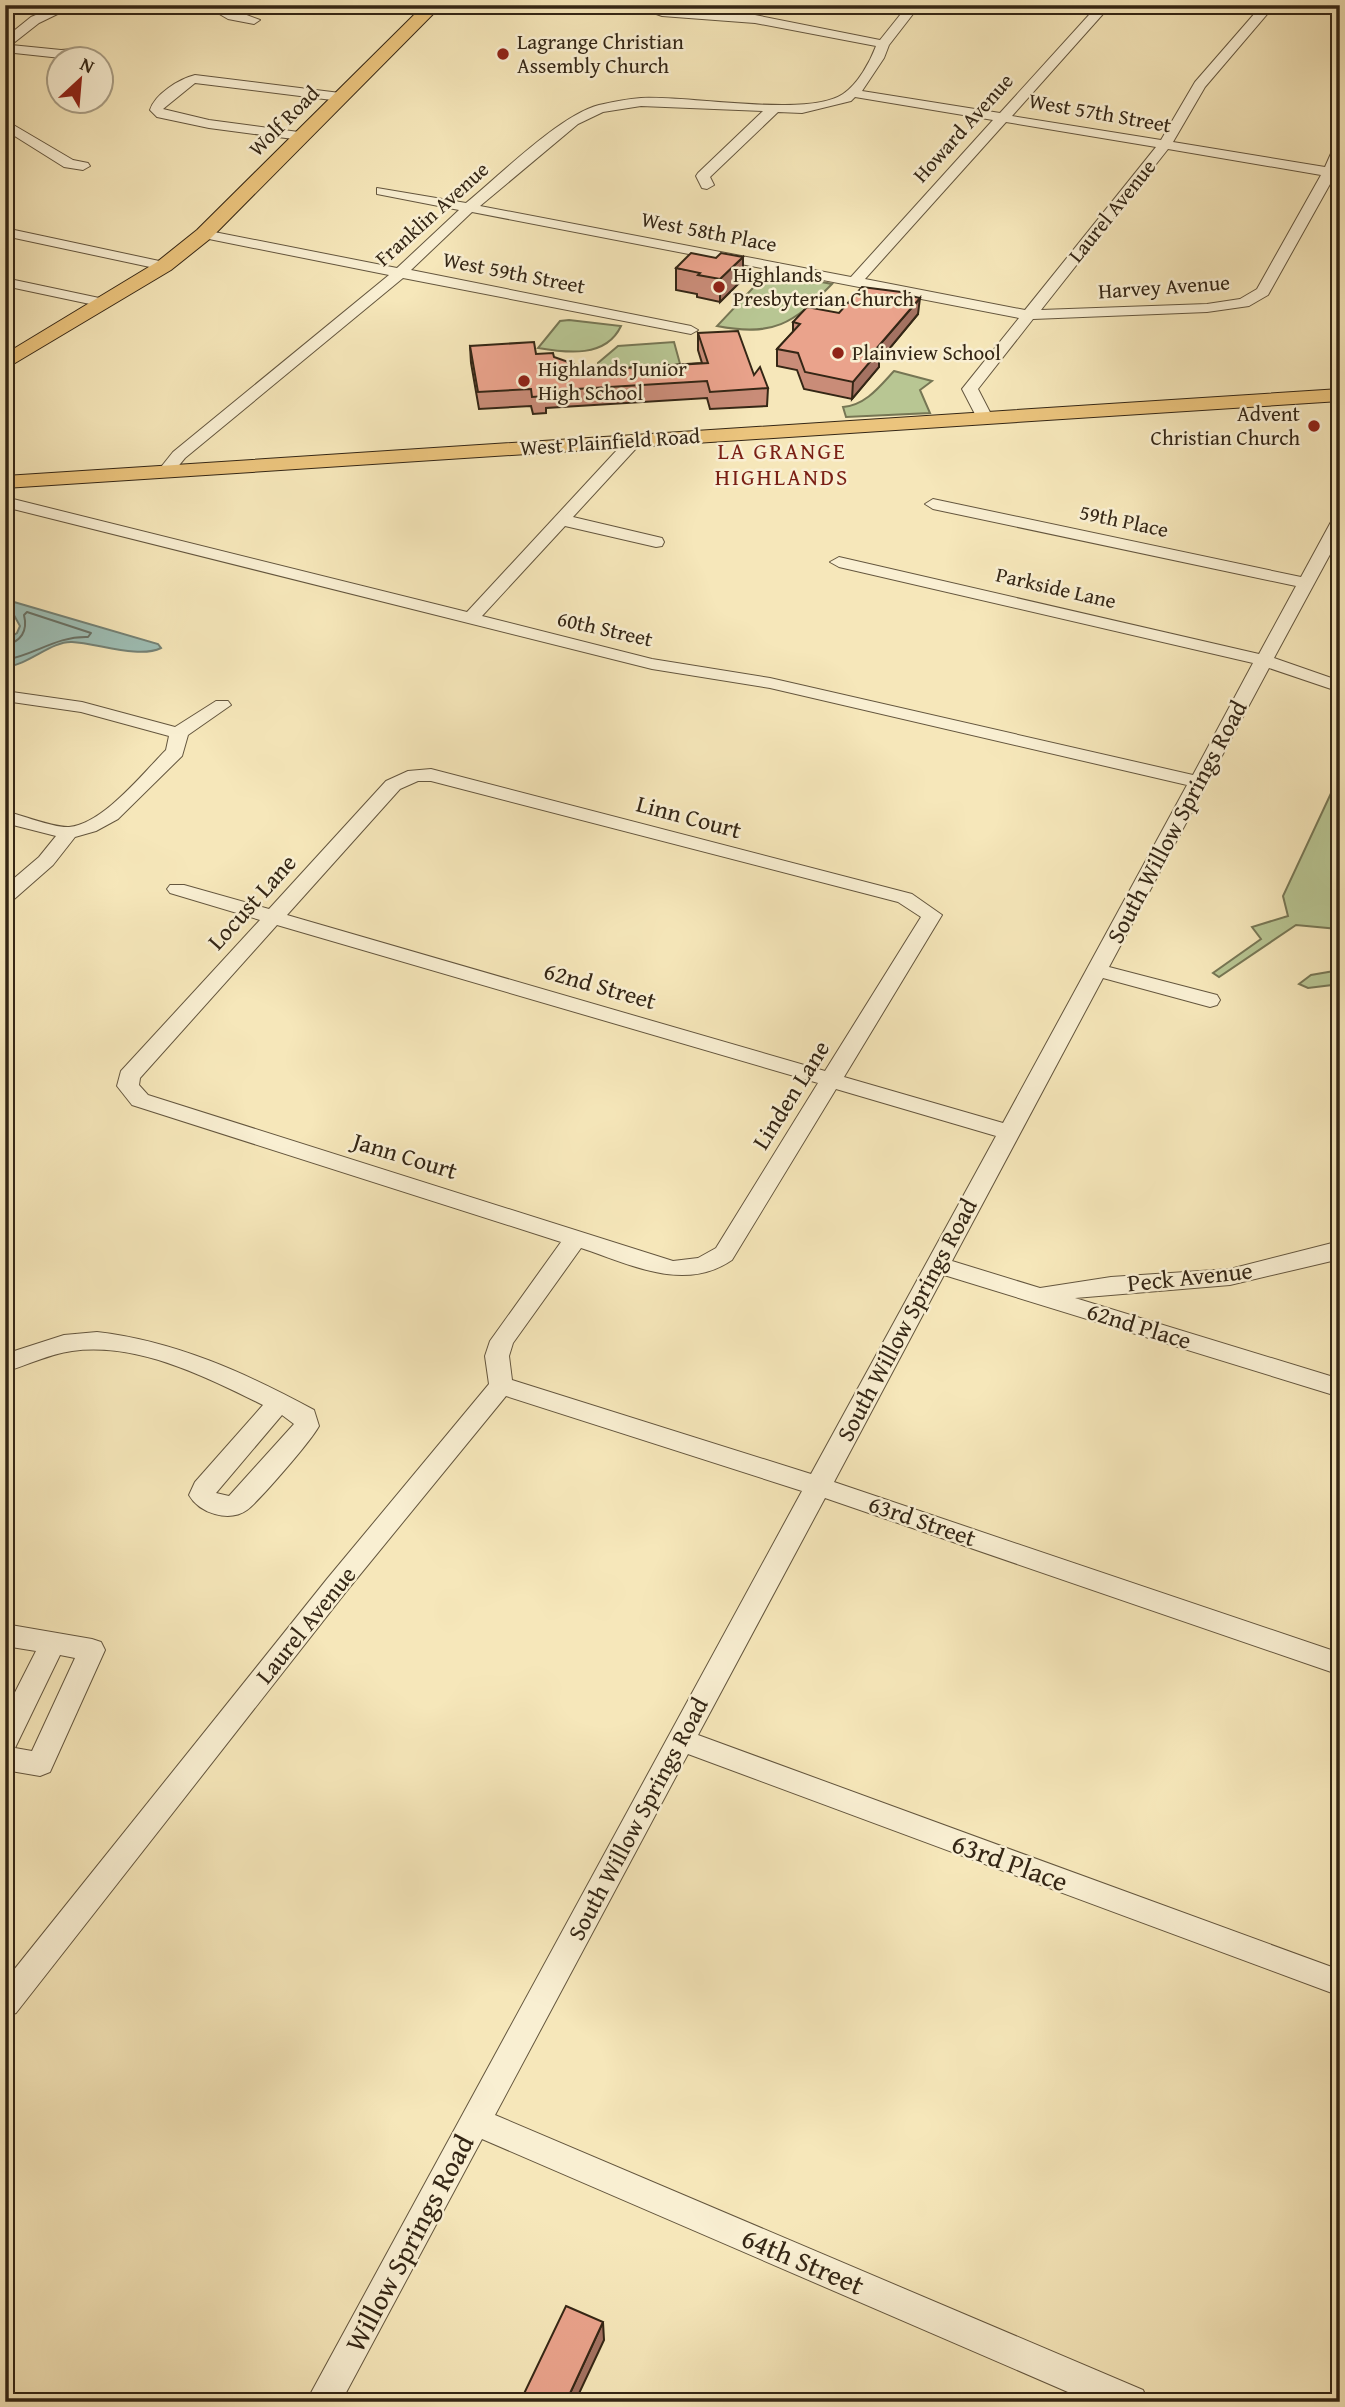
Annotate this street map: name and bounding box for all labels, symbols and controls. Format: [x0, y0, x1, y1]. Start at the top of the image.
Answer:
place label: Lagrange Christian Assembly Church [517, 26, 684, 81]
north arrow [46, 46, 116, 116]
marker: Lagrange Christian Assembly Church [495, 46, 511, 62]
text: N [76, 49, 100, 80]
street label: Howard Avenue [905, 66, 1020, 189]
street label: Wolf Road [241, 78, 327, 163]
street label: West 57th Street [1026, 85, 1174, 140]
street label: Laurel Avenue [1060, 152, 1163, 269]
street label: Franklin Avenue [368, 154, 496, 273]
street label: West 58th Place [639, 203, 780, 260]
street label: West 59th Street [440, 244, 589, 302]
place label: Highlands Presbyterian Church [733, 259, 914, 314]
street label: Harvey Avenue [1097, 266, 1231, 307]
marker: Highlands Presbyterian Church [711, 279, 727, 295]
place label: Plainview School [852, 337, 1001, 368]
marker: Plainview School [830, 345, 846, 361]
place label: Highlands Junior High School [538, 353, 687, 408]
marker: Highlands Junior High School [516, 373, 532, 389]
place label: Advent Christian Church [1151, 398, 1301, 453]
marker: Advent Christian Church [1306, 418, 1322, 434]
street label: West Plainfield Road [519, 420, 702, 463]
district label: LA GRANGE HIGHLANDS [715, 434, 849, 493]
street label: 59th Place [1077, 496, 1172, 545]
street label: Parkside Lane [993, 559, 1119, 616]
street label: 60th Street [554, 602, 657, 655]
street label: South Willow Springs Road [1098, 694, 1256, 950]
street label: Linn Court [633, 786, 746, 847]
street label: Locust Lane [199, 846, 304, 957]
street label: 62nd Street [540, 953, 661, 1018]
street label: Linden Lane [743, 1034, 838, 1156]
street label: Jann Court [346, 1122, 462, 1188]
street label: South Willow Springs Road [828, 1192, 986, 1448]
street label: Peck Avenue [1126, 1253, 1254, 1300]
street label: 62nd Place [1083, 1293, 1196, 1358]
street label: 63rd Street [864, 1486, 981, 1555]
street label: Laurel Avenue [247, 1558, 364, 1691]
street label: South Willow Springs Road [559, 1691, 717, 1947]
street label: 63rd Place [946, 1822, 1074, 1901]
street label: Willow Springs Road [334, 2127, 483, 2359]
street label: 64th Street [736, 2216, 871, 2305]

